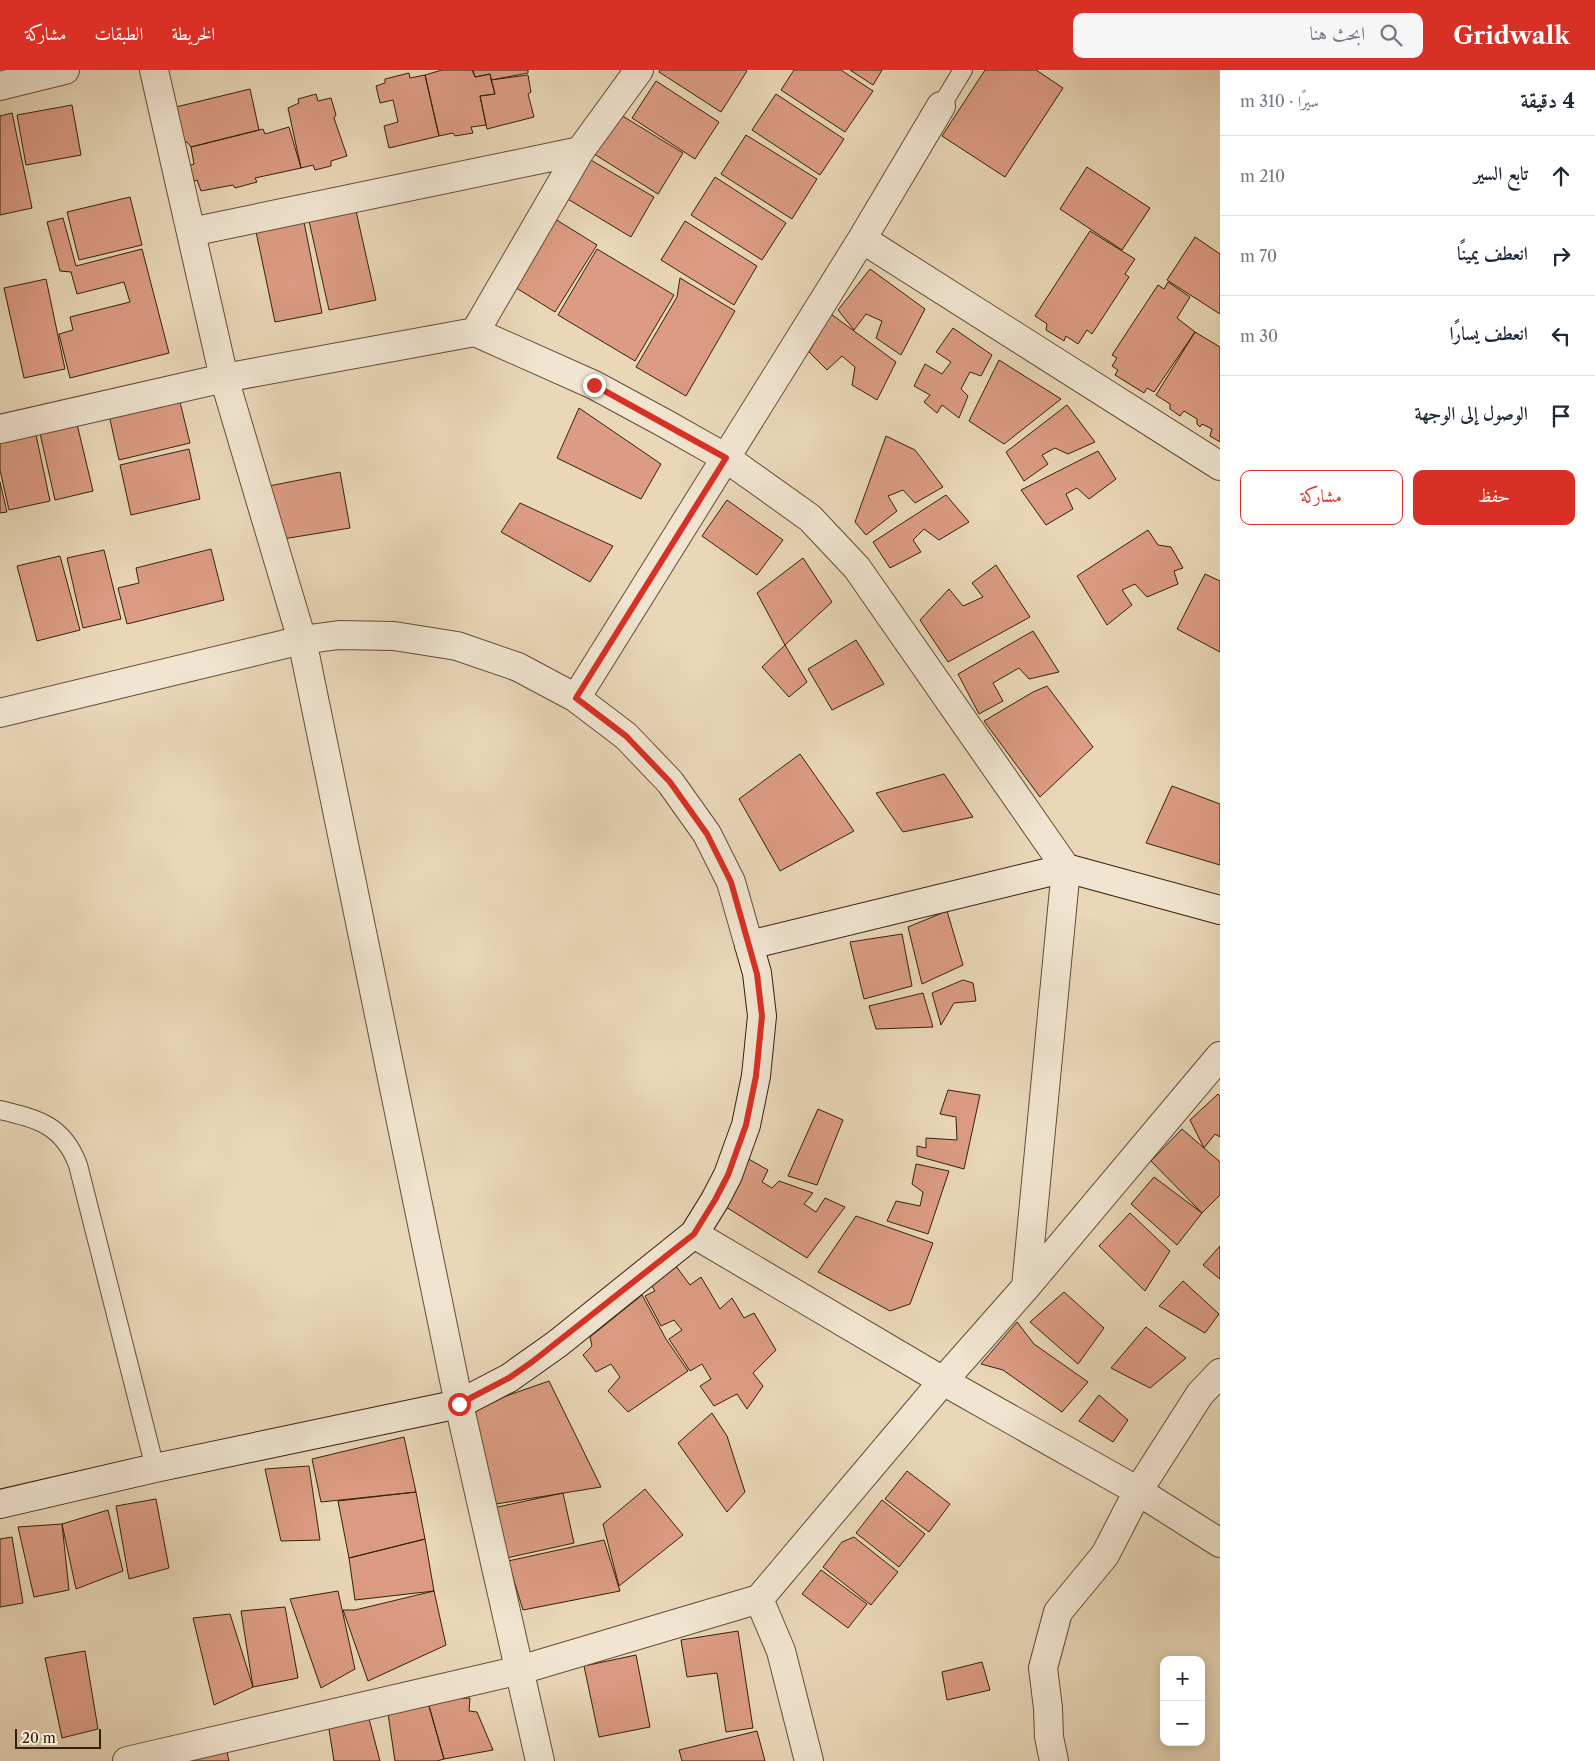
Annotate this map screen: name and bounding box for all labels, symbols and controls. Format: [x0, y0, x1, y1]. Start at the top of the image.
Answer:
search box [1073, 13, 1423, 58]
icon: search [1377, 21, 1405, 49]
text: Gridwalk [1453, 21, 1570, 50]
text: ابحث هنا [1309, 22, 1365, 45]
text: مشاركة [25, 23, 66, 45]
text: الطبقات [94, 23, 143, 45]
text: الخريطة [171, 23, 215, 45]
text: 4 دقيقة [1521, 88, 1575, 113]
text: سيرًا · 310 m [1240, 91, 1319, 111]
text: تابع السير [1474, 162, 1528, 185]
icon: ahead [1547, 162, 1575, 190]
text: 210 m [1240, 166, 1285, 186]
text: انعطف يمينًا [1457, 242, 1528, 265]
icon: right [1547, 242, 1575, 270]
text: 70 m [1240, 246, 1277, 266]
text: انعطف يسارًا [1449, 322, 1528, 345]
icon: left [1547, 322, 1575, 350]
text: 30 m [1240, 326, 1278, 346]
route end [583, 374, 606, 397]
text: الوصول إلى الوجهة [1414, 402, 1528, 425]
icon: arrive [1547, 402, 1575, 430]
button: مشاركة [1240, 470, 1403, 525]
button: حفظ [1413, 470, 1575, 525]
route start [448, 1393, 471, 1416]
map controls [1160, 1656, 1205, 1746]
button: + [1160, 1656, 1205, 1701]
button: − [1160, 1701, 1205, 1746]
scale bar [15, 1726, 101, 1749]
text: 20 m [22, 1729, 56, 1747]

